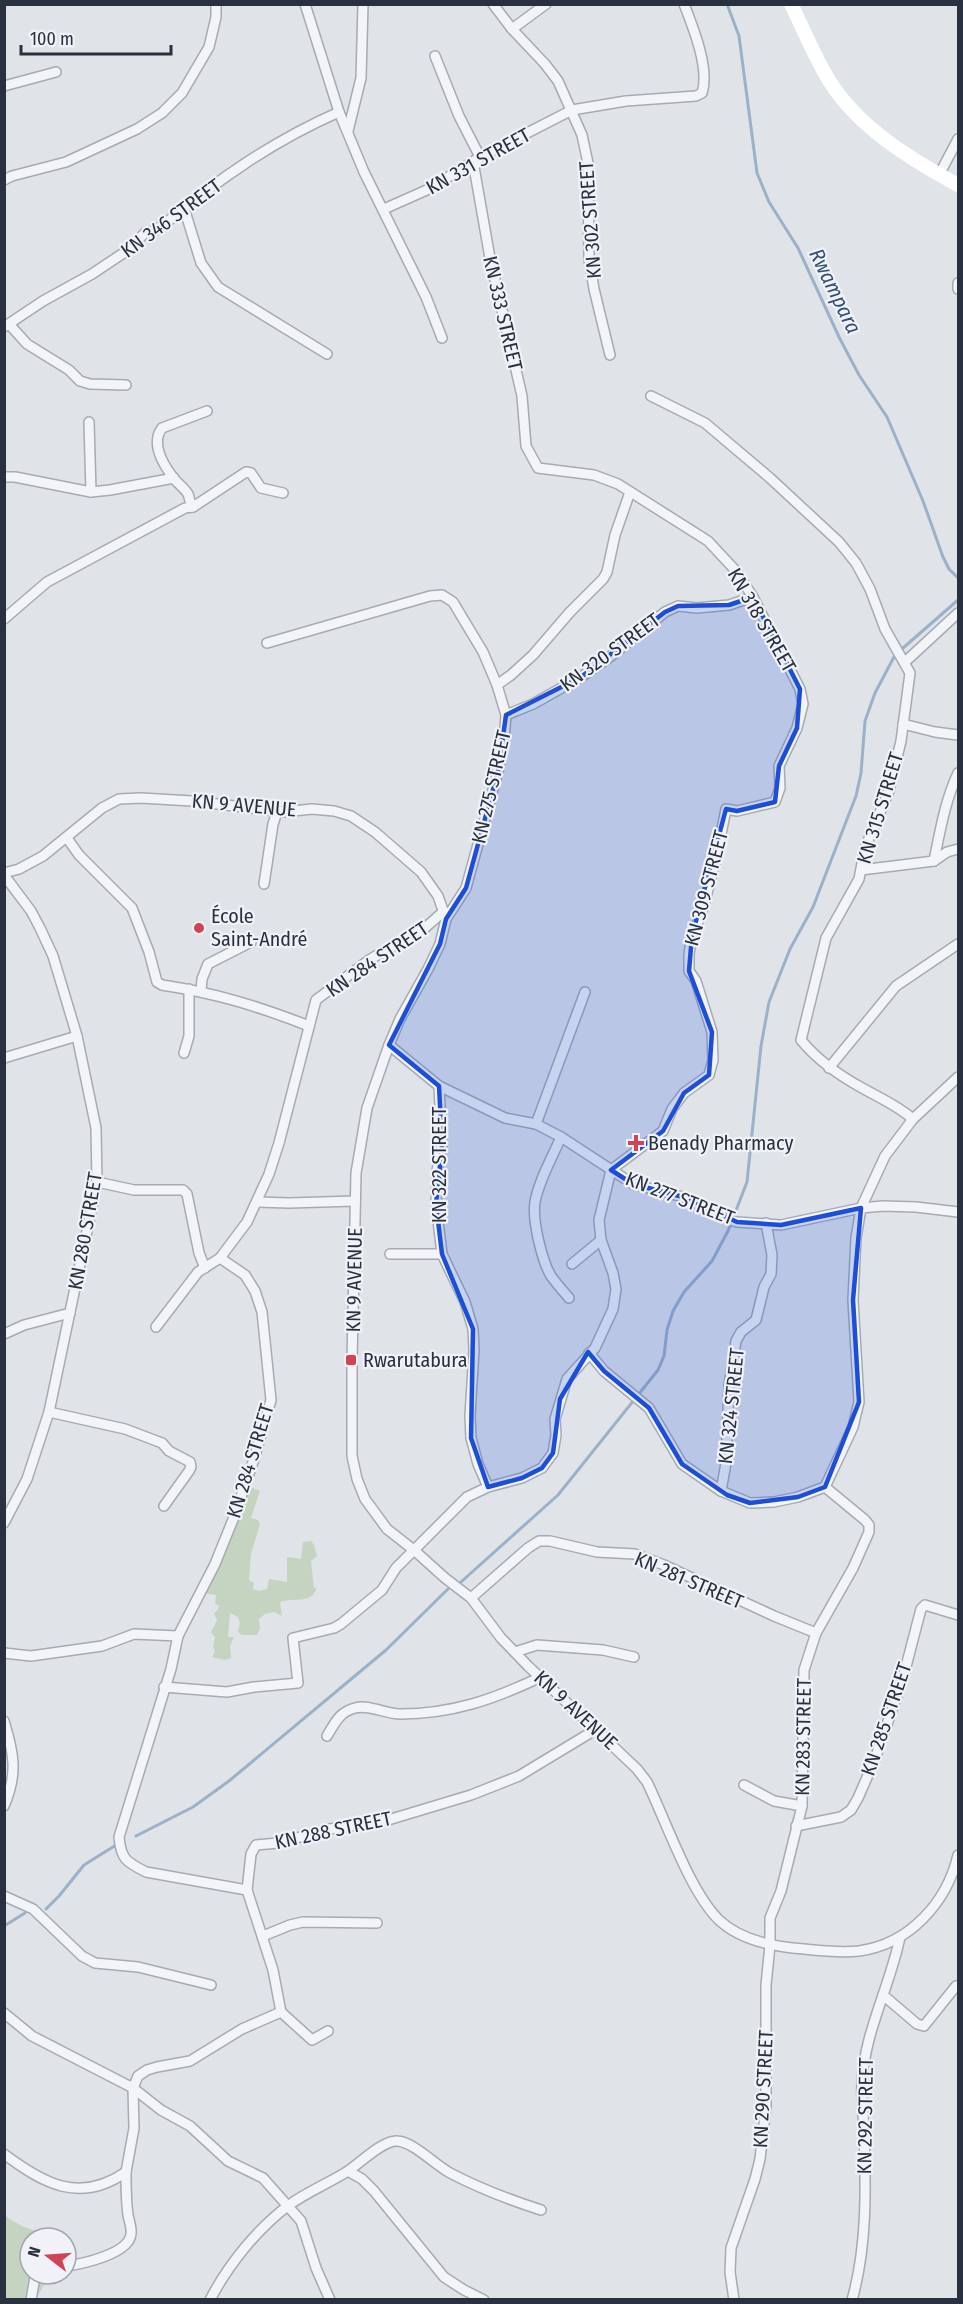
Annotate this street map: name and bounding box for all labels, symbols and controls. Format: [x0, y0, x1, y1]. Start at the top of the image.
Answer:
scale bar [21, 18, 171, 56]
text: 100 m [30, 28, 74, 50]
street label: KN 331 STREET [422, 122, 535, 199]
street label: KN 302 STREET [574, 160, 606, 280]
street label: KN 346 STREET [116, 173, 227, 262]
water label: Rwampara [803, 244, 867, 338]
street label: KN 333 STREET [478, 253, 528, 373]
street label: KN 318 STREET [723, 564, 802, 677]
street label: KN 320 STREET [555, 607, 665, 696]
street label: KN 275 STREET [466, 727, 516, 846]
street label: KN 315 STREET [852, 749, 909, 867]
street label: KN 9 AVENUE [191, 788, 297, 822]
street label: KN 309 STREET [679, 827, 733, 948]
place label: École Saint-André [211, 904, 307, 951]
street label: KN 284 STREET [321, 916, 433, 1002]
marker: École Saint-André [192, 921, 206, 935]
street label: KN 322 STREET [427, 1106, 451, 1223]
place label: Benady Pharmacy [648, 1131, 794, 1155]
marker: Benady Pharmacy [629, 1136, 643, 1150]
street label: KN 277 STREET [622, 1166, 739, 1230]
street label: KN 280 STREET [63, 1170, 107, 1292]
street label: KN 9 AVENUE [341, 1227, 367, 1333]
street label: KN 324 STREET [713, 1346, 749, 1465]
place label: Rwarutabura [363, 1348, 467, 1372]
marker: Rwarutabura [344, 1353, 358, 1367]
street label: KN 284 STREET [221, 1400, 279, 1521]
street label: KN 281 STREET [631, 1546, 748, 1614]
street label: KN 285 STREET [855, 1659, 917, 1779]
street label: KN 9 AVENUE [529, 1665, 623, 1755]
street label: KN 283 STREET [790, 1677, 816, 1796]
street label: KN 288 STREET [272, 1806, 394, 1854]
street label: KN 290 STREET [748, 2028, 778, 2149]
street label: KN 292 STREET [852, 2057, 878, 2175]
north arrow [18, 2226, 78, 2286]
text: N [24, 2244, 45, 2259]

